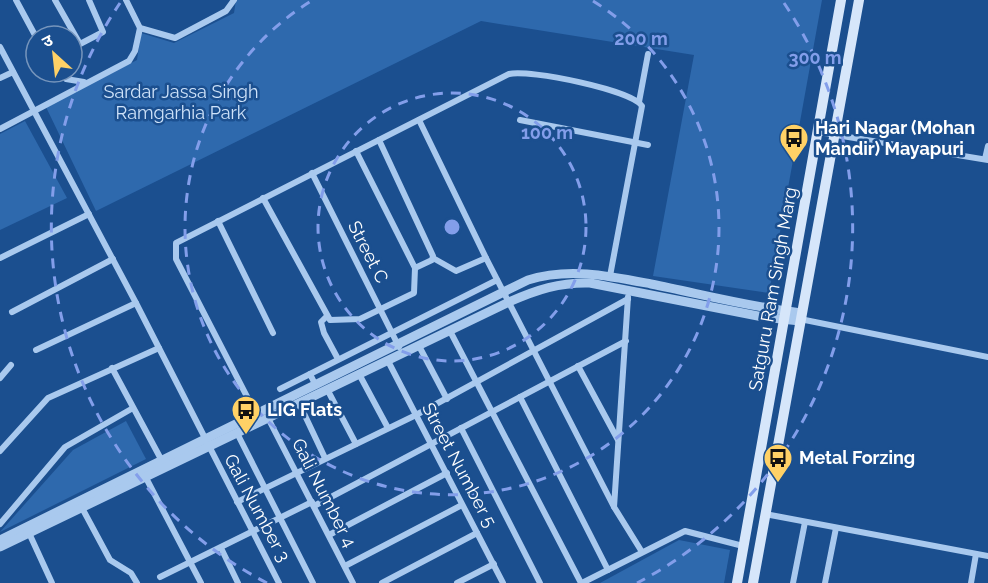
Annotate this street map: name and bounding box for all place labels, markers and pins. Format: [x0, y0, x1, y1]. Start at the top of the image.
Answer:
place label: Hari Nagar (Mohan Mandir) Mayapuri [815, 117, 975, 159]
bus stop icon: Hari Nagar (Mohan Mandir) Mayapuri [778, 122, 810, 164]
centre of rings [442, 217, 462, 237]
bus stop icon: LIG Flats [230, 394, 262, 436]
place label: LIG Flats [267, 399, 342, 420]
bus stop icon: Metal Forzing [762, 442, 794, 484]
place label: Metal Forzing [799, 447, 915, 468]

